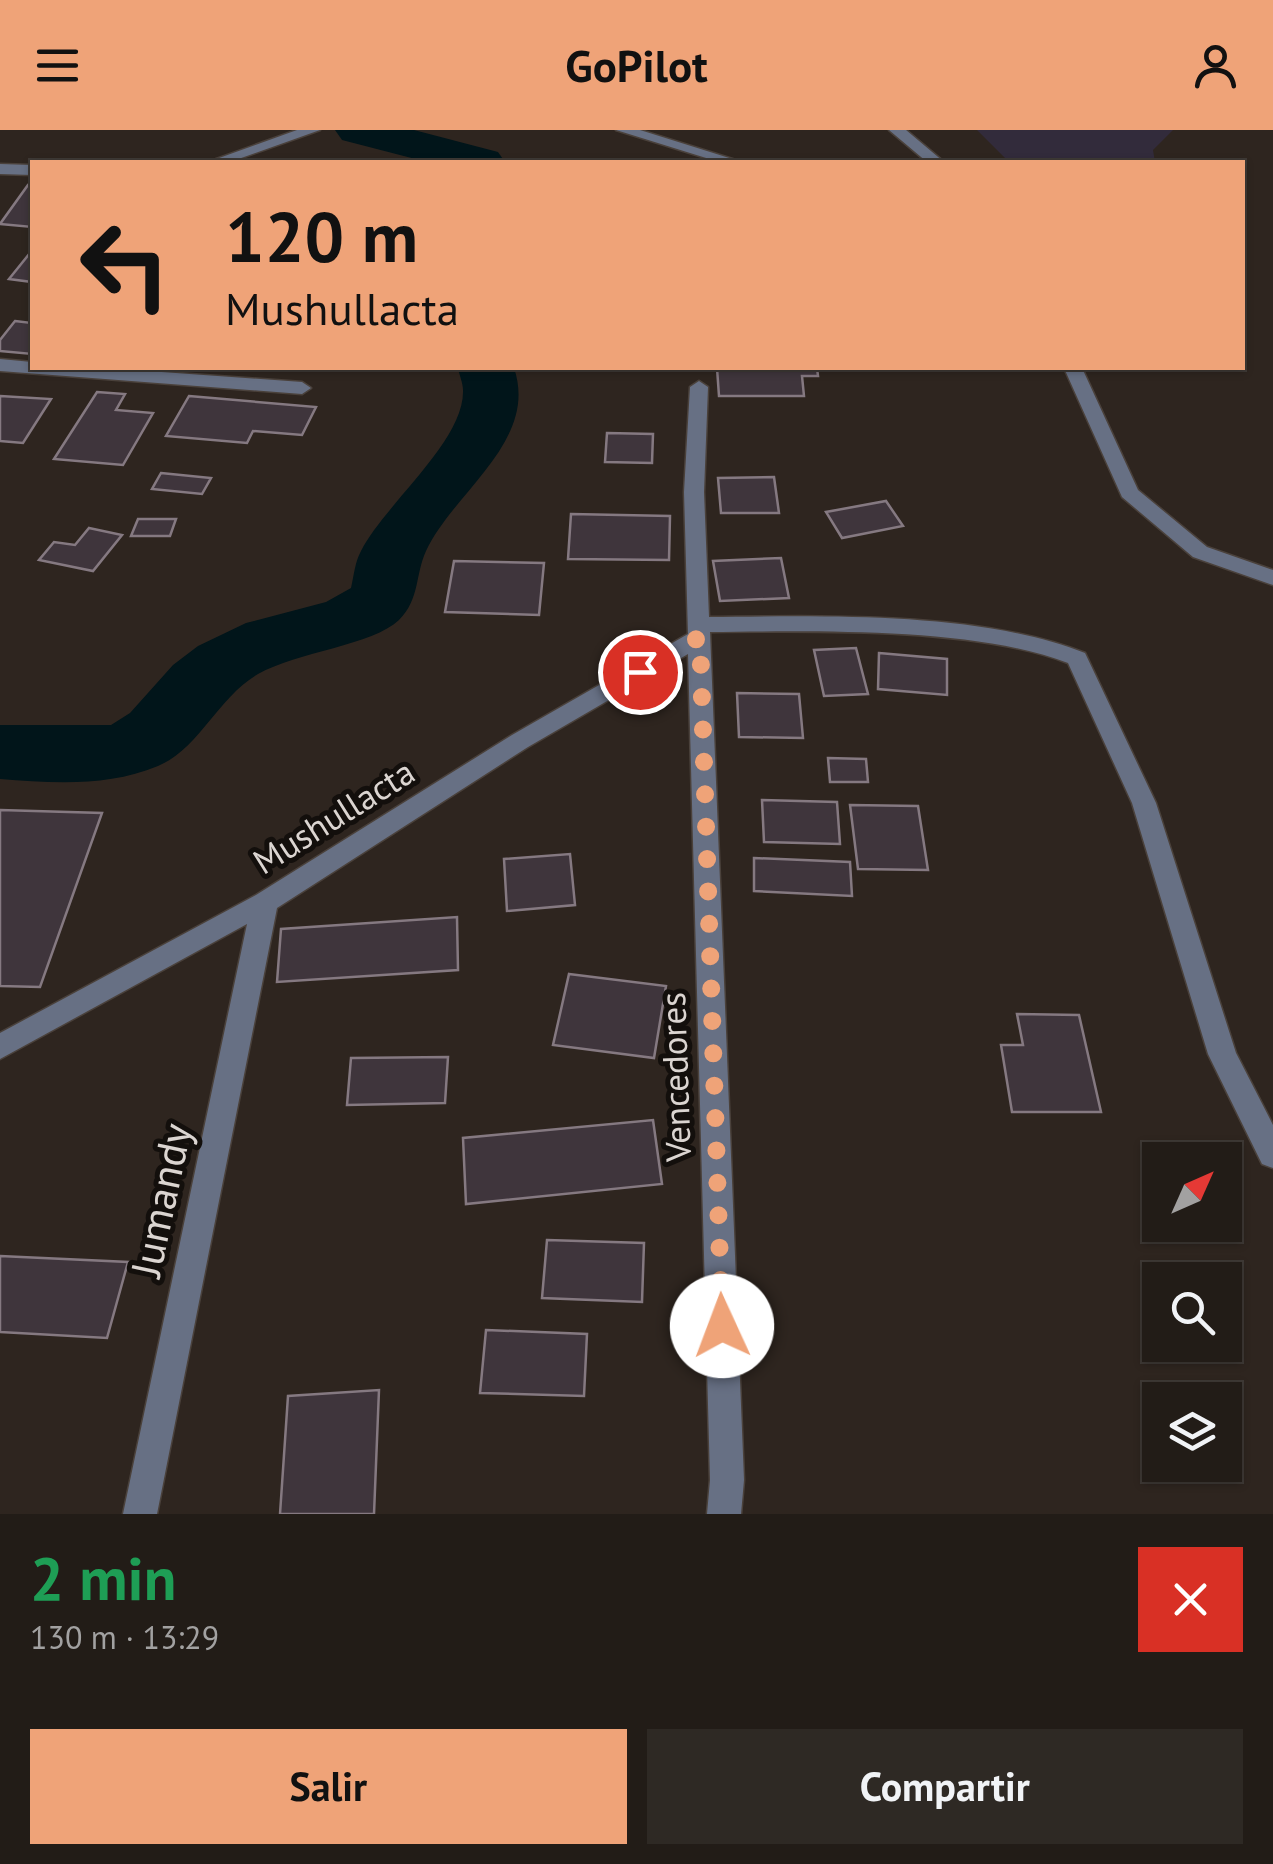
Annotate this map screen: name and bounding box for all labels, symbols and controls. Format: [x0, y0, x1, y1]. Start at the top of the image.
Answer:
text: GoPilot [565, 36, 708, 94]
icon: menu [30, 38, 85, 93]
icon: person [1188, 38, 1243, 93]
text: 120 m [225, 191, 418, 281]
icon: left [60, 200, 190, 330]
text: Mushullacta [225, 279, 459, 337]
pin [598, 630, 683, 715]
icon: arrive [613, 645, 668, 700]
street label: Mushullacta [244, 748, 423, 884]
street label: Vencedores [649, 992, 701, 1164]
street label: Jumandy [117, 1118, 204, 1283]
north arrow [1142, 1142, 1242, 1242]
map controls [1142, 1142, 1242, 1482]
button: search [1142, 1262, 1242, 1362]
position arrow [670, 1274, 774, 1378]
button: layers [1142, 1382, 1242, 1482]
text: 2 min [30, 1539, 176, 1617]
button: close [1138, 1547, 1243, 1652]
text: 130 m · 13:29 [30, 1616, 219, 1658]
button: Salir [30, 1729, 627, 1844]
button: Compartir [647, 1729, 1243, 1844]

